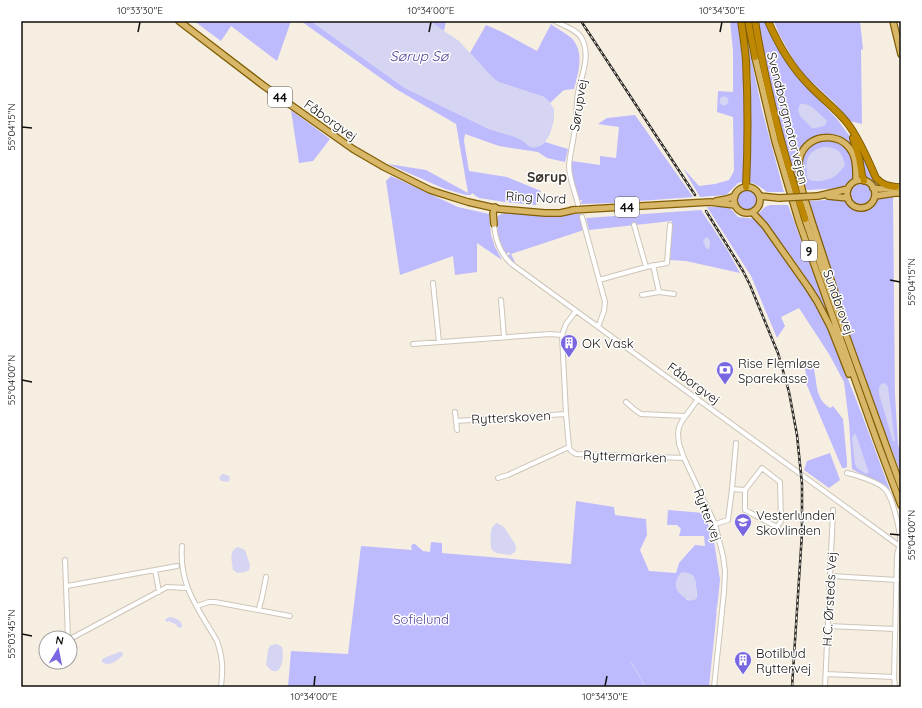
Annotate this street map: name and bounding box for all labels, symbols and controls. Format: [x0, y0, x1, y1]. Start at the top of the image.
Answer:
text: 10°33'30"E [117, 4, 163, 17]
text: 10°34'00"E [408, 4, 455, 17]
text: 10°34'30"E [699, 4, 745, 17]
water label: Sørup Sø [390, 47, 450, 65]
street label: Svendborgmotorvejen [764, 50, 812, 186]
street label: Sørupvej [566, 78, 590, 132]
road number: 44 [268, 87, 292, 107]
street label: Fåborgvej [301, 96, 361, 144]
text: 55°04'15"N [5, 103, 18, 151]
district label: Sørup [527, 168, 567, 186]
street label: Ring Nord [505, 187, 567, 207]
road number: 44 [615, 197, 639, 217]
road number: 9 [801, 241, 817, 261]
text: 55°04'15"N [905, 258, 918, 306]
street label: Sundbrovej [820, 267, 858, 337]
building icon: OK Vask [559, 333, 579, 358]
place label: OK Vask [582, 335, 634, 351]
text: 55°04'00"N [5, 355, 18, 405]
place label: Rise Flemløse Sparekasse [738, 355, 820, 386]
street label: Fåborgvej [665, 359, 723, 407]
bank icon: Rise Flemløse Sparekasse [715, 360, 735, 385]
street label: Rytterskoven [471, 407, 551, 427]
street label: Ryttermarken [583, 447, 667, 465]
street label: Ryttervej [691, 486, 725, 544]
place label: Vesterlunden Skovlinden [756, 507, 835, 538]
text: 55°04'00"N [905, 510, 918, 560]
school or university icon: Vesterlunden Skovlinden [733, 512, 753, 537]
street label: H.C. Ørsteds Vej [819, 551, 839, 647]
text: 55°03'45"N [5, 609, 18, 659]
park label: Sofielund [393, 611, 449, 627]
north arrow [38, 630, 78, 670]
text: N [55, 633, 65, 648]
place label: Botilbud Ryttervej [756, 645, 812, 676]
building icon: Botilbud Ryttervej [733, 650, 753, 675]
text: 10°34'00"E [291, 690, 338, 703]
text: 10°34'30"E [582, 690, 628, 703]

